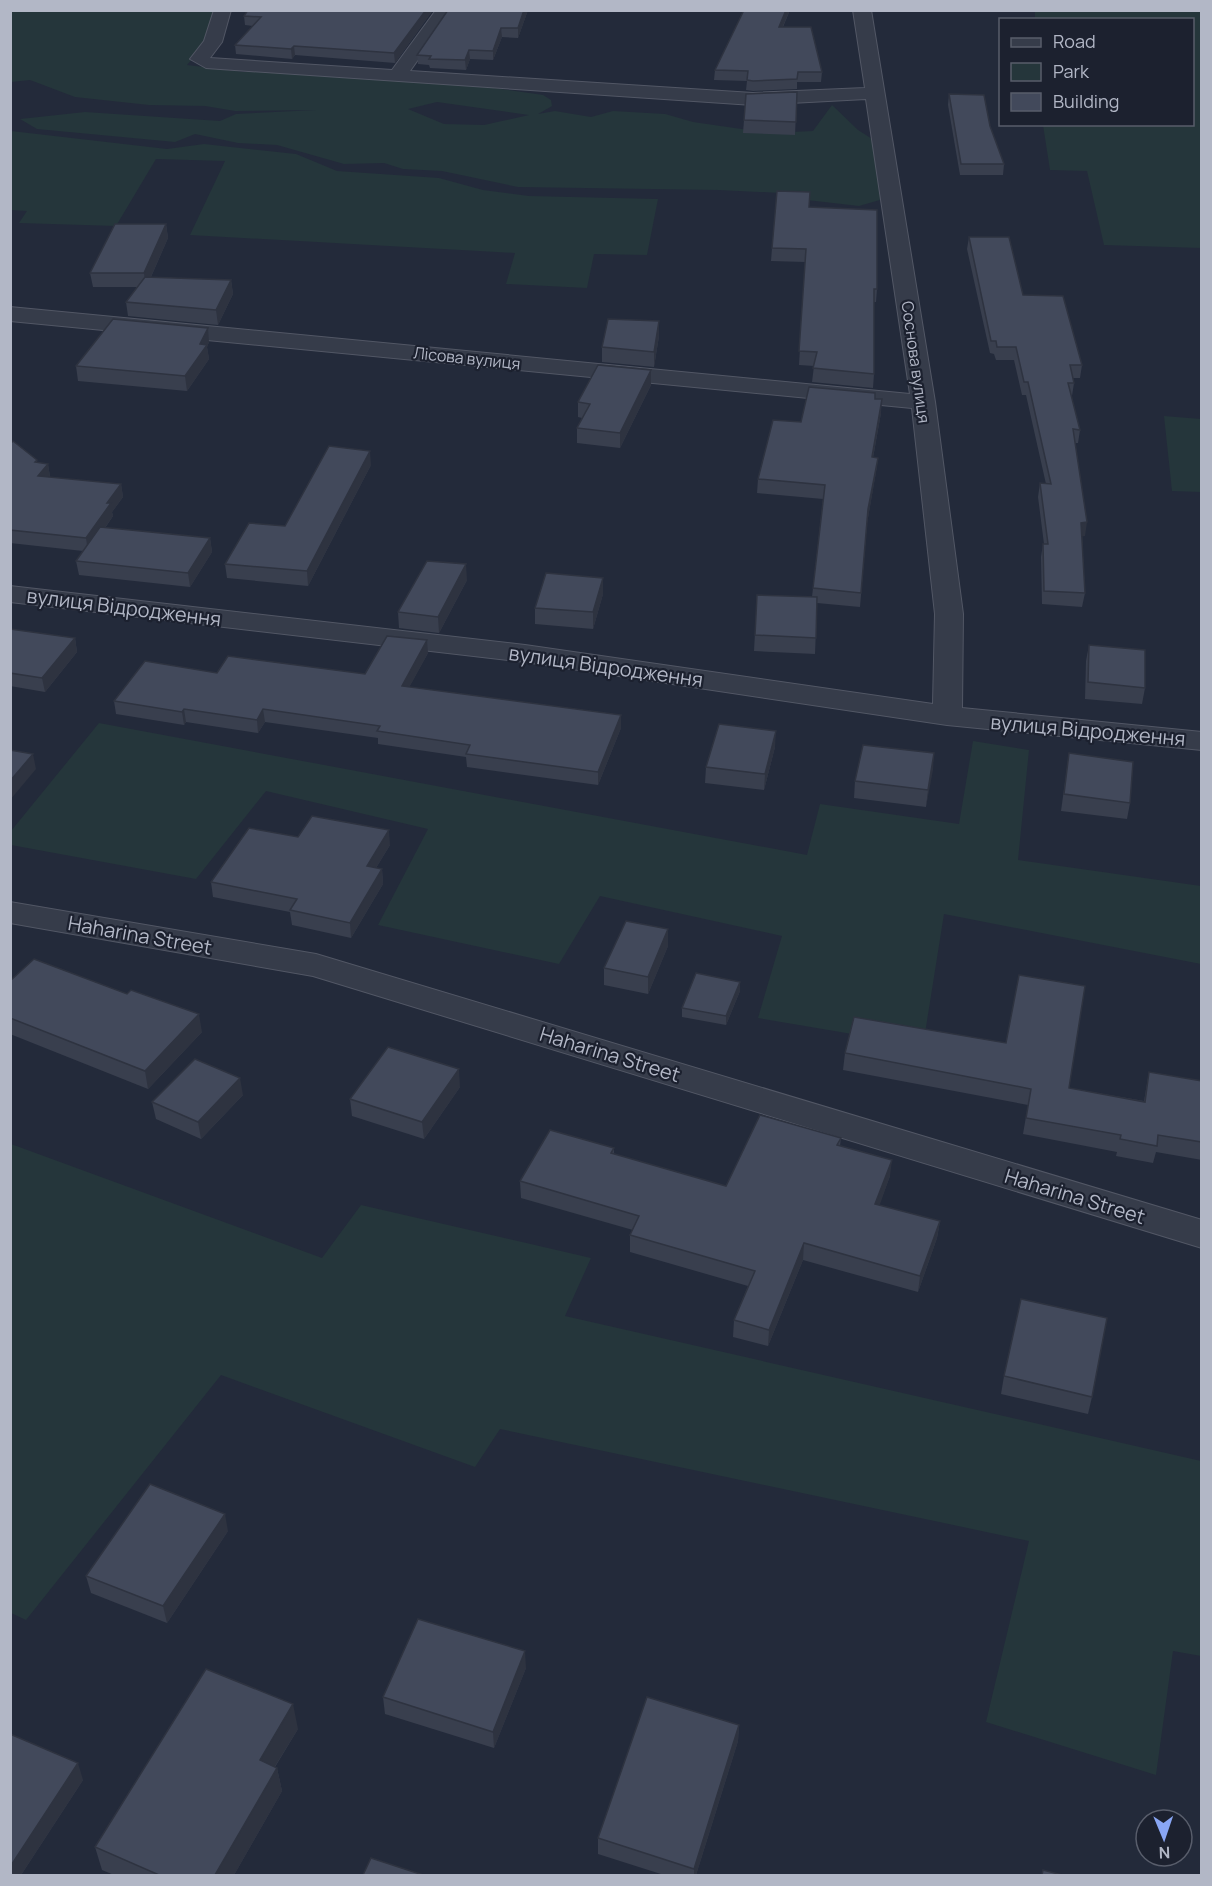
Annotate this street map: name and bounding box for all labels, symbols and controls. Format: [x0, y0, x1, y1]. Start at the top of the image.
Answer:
legend [999, 18, 1194, 126]
text: Road [1053, 29, 1096, 53]
text: Park [1053, 59, 1090, 83]
text: Building [1053, 89, 1119, 113]
street label: Соснова вулиця [897, 300, 935, 424]
street label: Лісова вулиця [412, 341, 522, 375]
street label: вулиця Відродження [25, 582, 223, 632]
street label: вулиця Відродження [507, 639, 705, 693]
street label: вулиця Відродження [989, 708, 1187, 752]
street label: Haharina Street [66, 909, 214, 961]
street label: Haharina Street [537, 1020, 683, 1088]
street label: Haharina Street [1002, 1162, 1148, 1230]
north arrow [1134, 1808, 1194, 1868]
text: N [1158, 1842, 1171, 1864]

